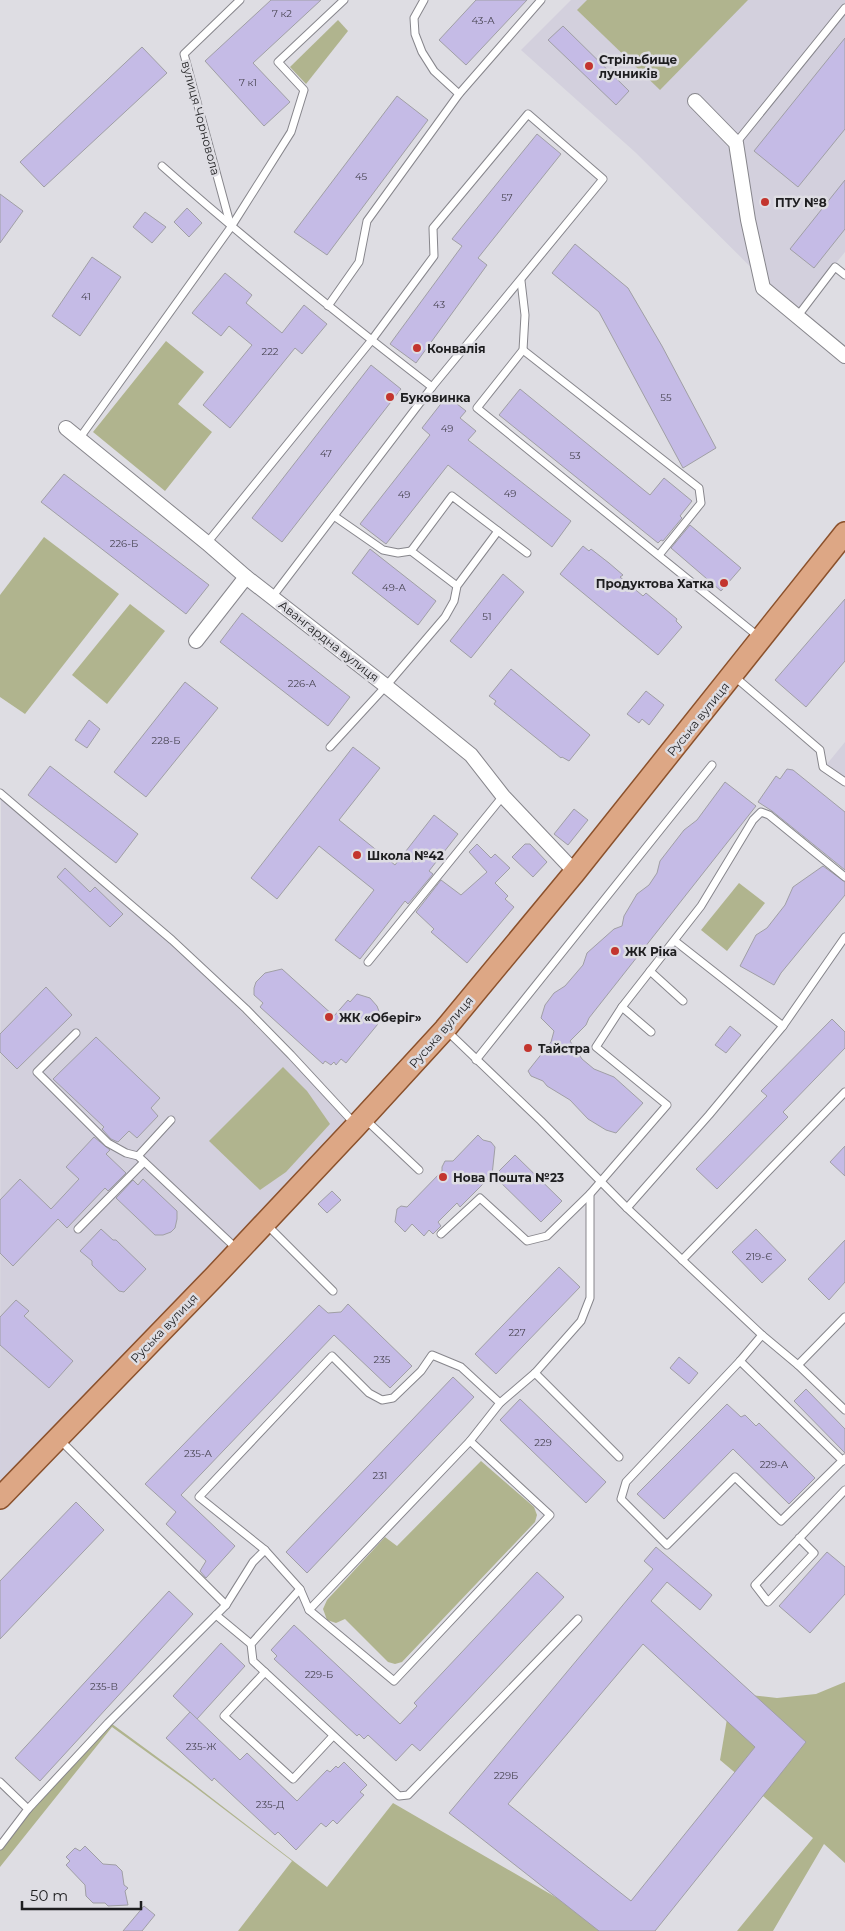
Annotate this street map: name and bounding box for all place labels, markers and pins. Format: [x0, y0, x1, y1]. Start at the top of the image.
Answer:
place label: Стрільбище лучників [599, 52, 677, 81]
marker: Стрільбище лучників [583, 60, 595, 72]
place label: ПТУ №8 [775, 195, 827, 210]
marker: ПТУ №8 [759, 196, 771, 208]
place label: Конвалія [427, 341, 486, 356]
marker: Конвалія [411, 342, 423, 354]
place label: Буковинка [400, 390, 471, 405]
marker: Буковинка [384, 391, 396, 403]
place label: Продуктова Хатка [596, 576, 714, 591]
marker: Продуктова Хатка [718, 577, 730, 589]
place label: Школа №42 [367, 848, 444, 863]
marker: Школа №42 [351, 849, 363, 861]
place label: ЖК Ріка [625, 944, 677, 959]
marker: ЖК Ріка [609, 945, 621, 957]
place label: ЖК «Оберіг» [339, 1010, 422, 1025]
marker: ЖК «Оберіг» [323, 1011, 335, 1023]
place label: Тайстра [538, 1041, 590, 1056]
marker: Тайстра [522, 1042, 534, 1054]
place label: Нова Пошта №23 [453, 1170, 564, 1185]
marker: Нова Пошта №23 [437, 1171, 449, 1183]

